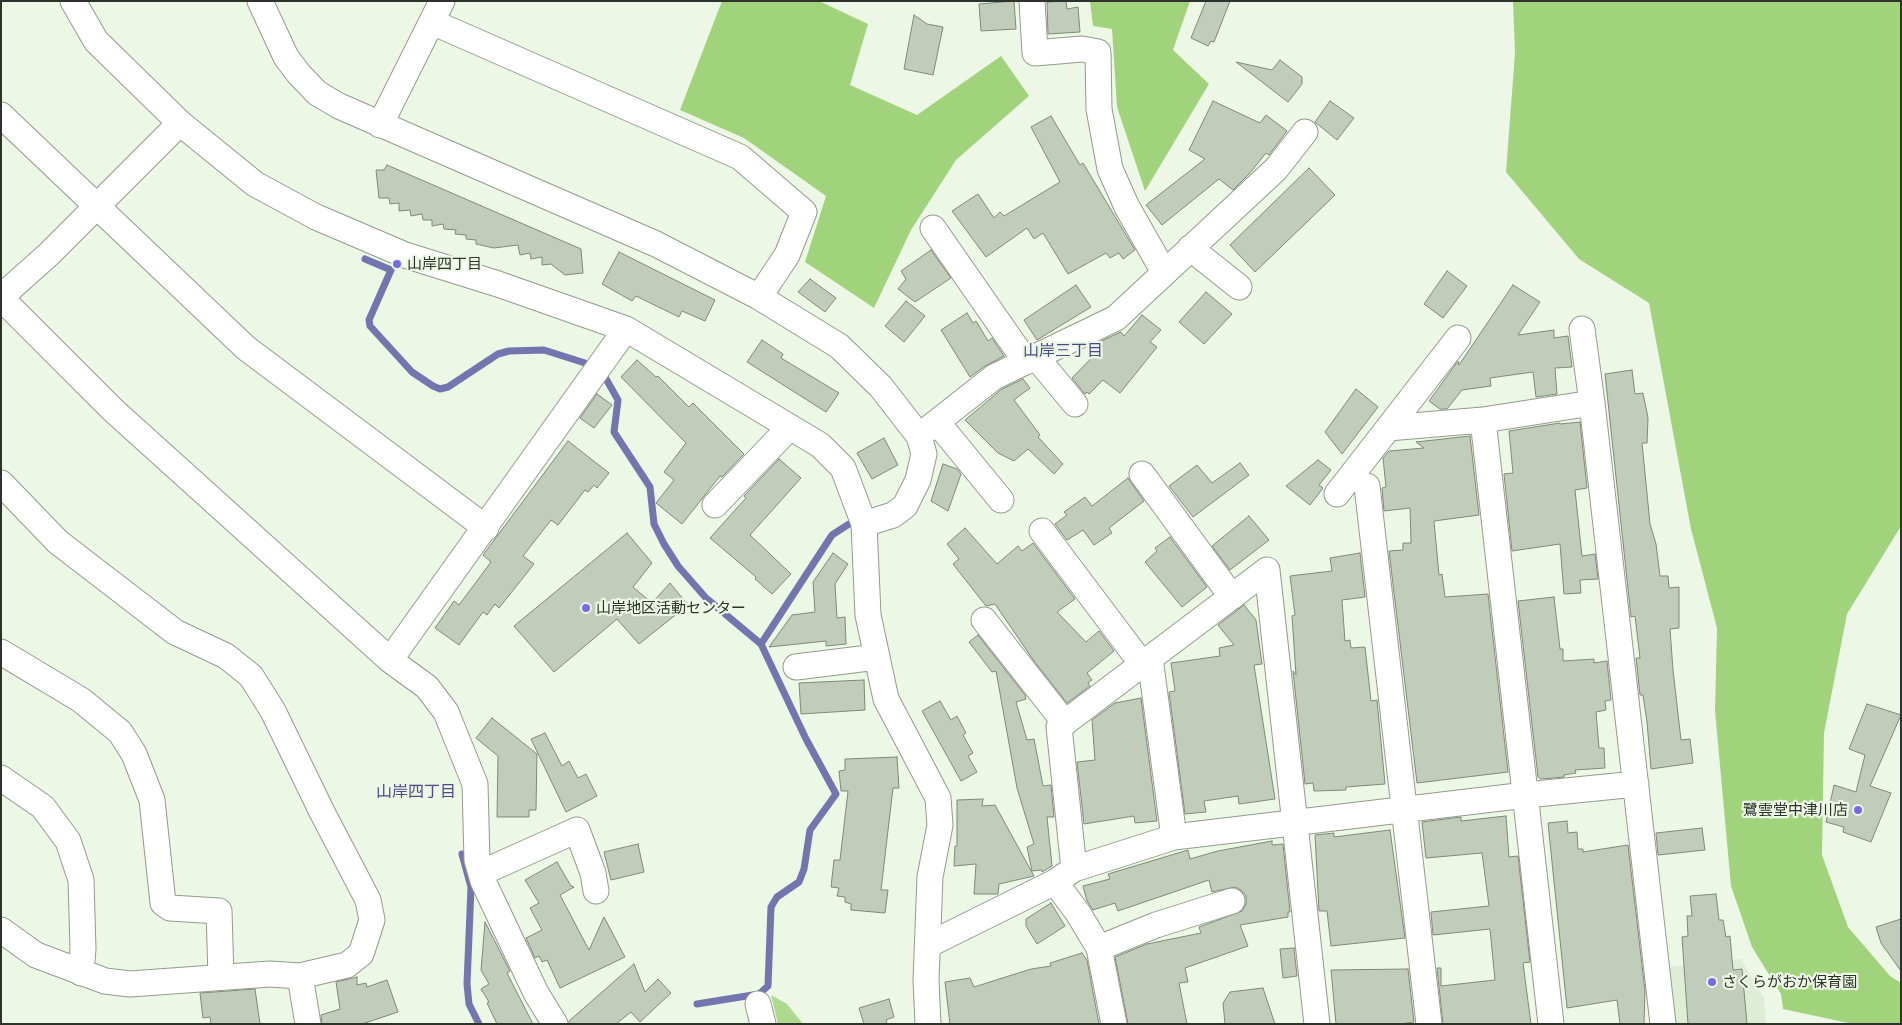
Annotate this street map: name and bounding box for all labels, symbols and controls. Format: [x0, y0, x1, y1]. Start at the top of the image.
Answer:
place label: 山岸四丁目 [407, 255, 482, 273]
marker: 山岸四丁目 [391, 258, 403, 270]
district label: 山岸三丁目 [1023, 341, 1103, 361]
place label: 山岸地区活動センター [596, 599, 746, 617]
marker: 山岸地区活動センター [580, 602, 592, 614]
district label: 山岸四丁目 [376, 782, 456, 802]
place label: 鷺雲堂中津川店 [1743, 801, 1848, 819]
marker: 鷺雲堂中津川店 [1852, 804, 1864, 816]
place label: さくらがおか保育園 [1722, 973, 1857, 991]
marker: さくらがおか保育園 [1706, 976, 1718, 988]

